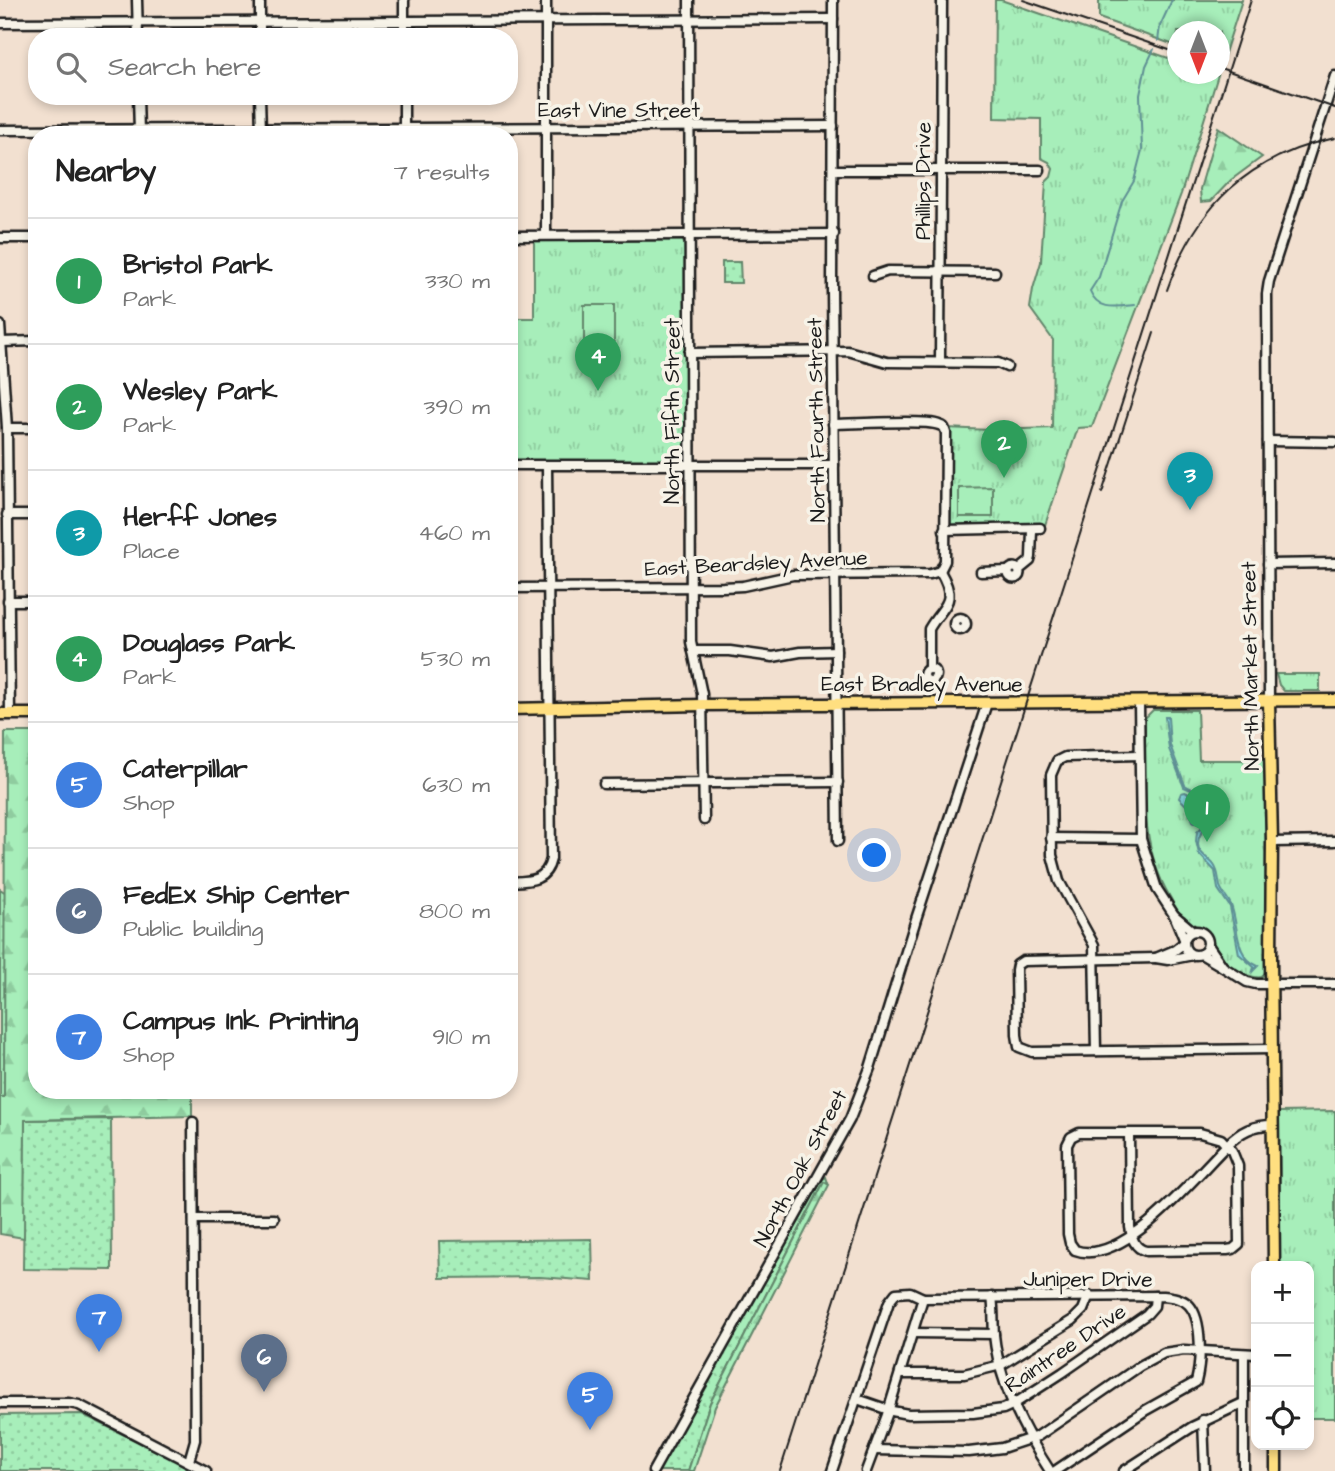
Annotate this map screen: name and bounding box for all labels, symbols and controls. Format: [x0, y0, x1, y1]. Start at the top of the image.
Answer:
north arrow [1167, 21, 1230, 84]
search box [28, 28, 518, 105]
icon: search [52, 48, 90, 86]
text: Search here [108, 49, 261, 85]
street label: East Vine Street [538, 96, 700, 125]
street label: Phillips Drive [909, 122, 939, 240]
text: Nearby [56, 151, 156, 193]
text: 7 results [394, 156, 490, 188]
text: Bristol Park [123, 247, 273, 283]
text: 1 [78, 265, 80, 297]
text: 330 m [425, 265, 490, 297]
text: Park [123, 283, 176, 315]
street label: North Fifth Street [658, 317, 687, 504]
street label: North Fourth Street [800, 317, 833, 523]
pin: 4 [575, 333, 621, 391]
text: Wesley Park [123, 373, 278, 409]
text: 2 [72, 391, 86, 423]
text: 390 m [424, 391, 490, 423]
text: Park [123, 409, 176, 441]
pin: 2 [981, 420, 1027, 478]
pin: 3 [1167, 452, 1213, 510]
text: Herff Jones [123, 499, 277, 535]
text: 3 [73, 517, 85, 549]
text: 460 m [418, 517, 490, 549]
text: Place [123, 535, 180, 567]
street label: East Beardsley Avenue [644, 543, 868, 586]
street label: North Market Street [1234, 561, 1267, 771]
text: Douglass Park [123, 625, 295, 661]
text: 4 [71, 643, 87, 675]
text: 530 m [420, 643, 490, 675]
text: Park [123, 661, 176, 693]
street label: East Bradley Avenue [821, 670, 1023, 701]
text: Caterpillar [123, 751, 248, 787]
text: 5 [71, 769, 87, 801]
text: 630 m [422, 769, 490, 801]
pin: 1 [1184, 784, 1230, 842]
text: Shop [123, 787, 175, 819]
your location [857, 838, 891, 872]
text: FedEx Ship Center [123, 877, 349, 913]
text: 6 [72, 895, 86, 927]
text: 800 m [419, 895, 490, 927]
text: Public building [123, 913, 263, 945]
text: Campus Ink Printing [123, 1003, 358, 1039]
text: 7 [72, 1021, 86, 1053]
text: 910 m [432, 1021, 490, 1053]
text: Shop [123, 1039, 175, 1071]
street label: North Oak Street [747, 1084, 854, 1252]
map controls [1251, 1261, 1314, 1450]
button: + [1251, 1261, 1314, 1324]
street label: Juniper Drive [1023, 1265, 1153, 1295]
pin: 7 [76, 1294, 122, 1352]
street label: Raintree Drive [999, 1297, 1132, 1400]
button: − [1251, 1324, 1314, 1387]
pin: 6 [241, 1334, 287, 1392]
pin: 5 [567, 1372, 613, 1430]
button: locate [1251, 1387, 1314, 1450]

